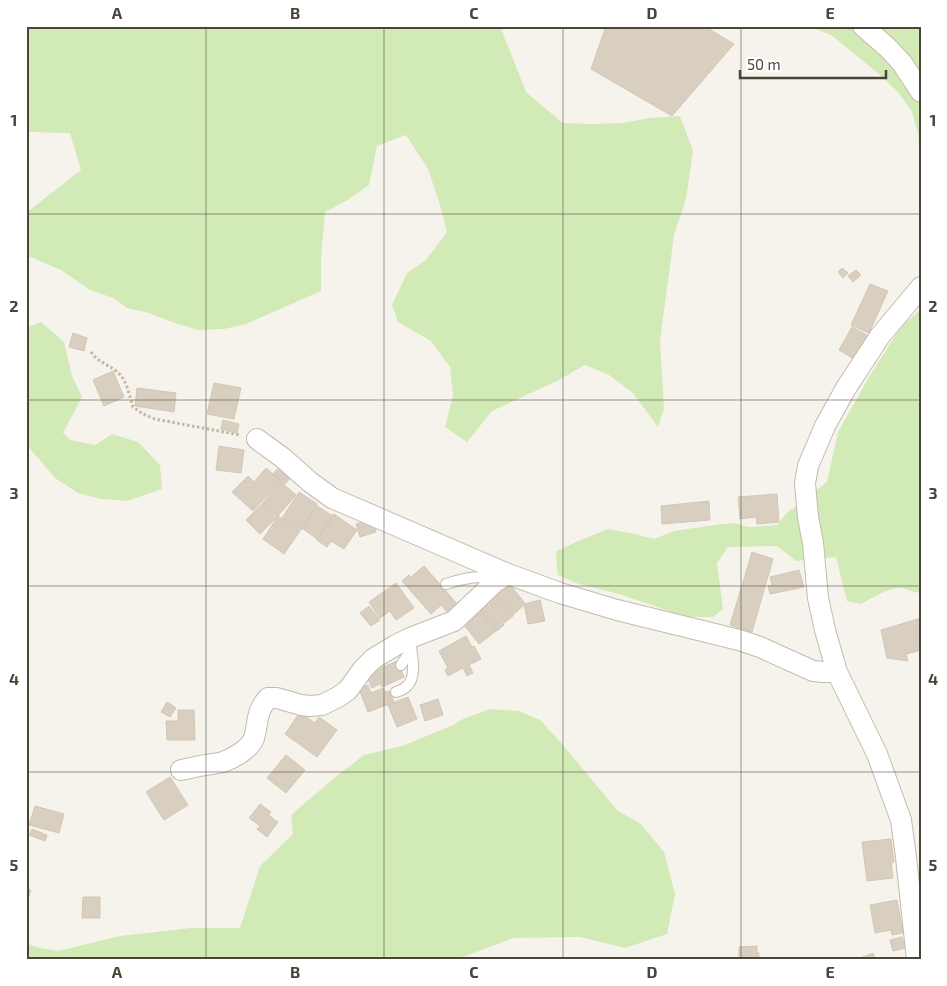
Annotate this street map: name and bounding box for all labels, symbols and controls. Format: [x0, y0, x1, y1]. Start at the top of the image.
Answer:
text: A [112, 3, 123, 22]
text: B [290, 3, 300, 22]
text: C [469, 3, 479, 22]
text: D [647, 3, 658, 22]
text: E [825, 3, 835, 22]
scale bar [740, 48, 886, 80]
text: 50 m [747, 55, 781, 73]
text: 1 [11, 110, 17, 129]
text: 1 [930, 110, 936, 129]
text: 2 [9, 296, 19, 315]
text: 2 [928, 296, 938, 315]
text: 3 [9, 483, 19, 502]
text: 3 [928, 483, 938, 502]
text: 4 [9, 669, 19, 688]
text: 4 [928, 669, 938, 688]
text: 5 [10, 855, 19, 874]
text: 5 [929, 855, 938, 874]
text: A [112, 962, 123, 981]
text: B [290, 962, 300, 981]
text: C [469, 962, 479, 981]
text: D [647, 962, 658, 981]
text: E [825, 962, 835, 981]

